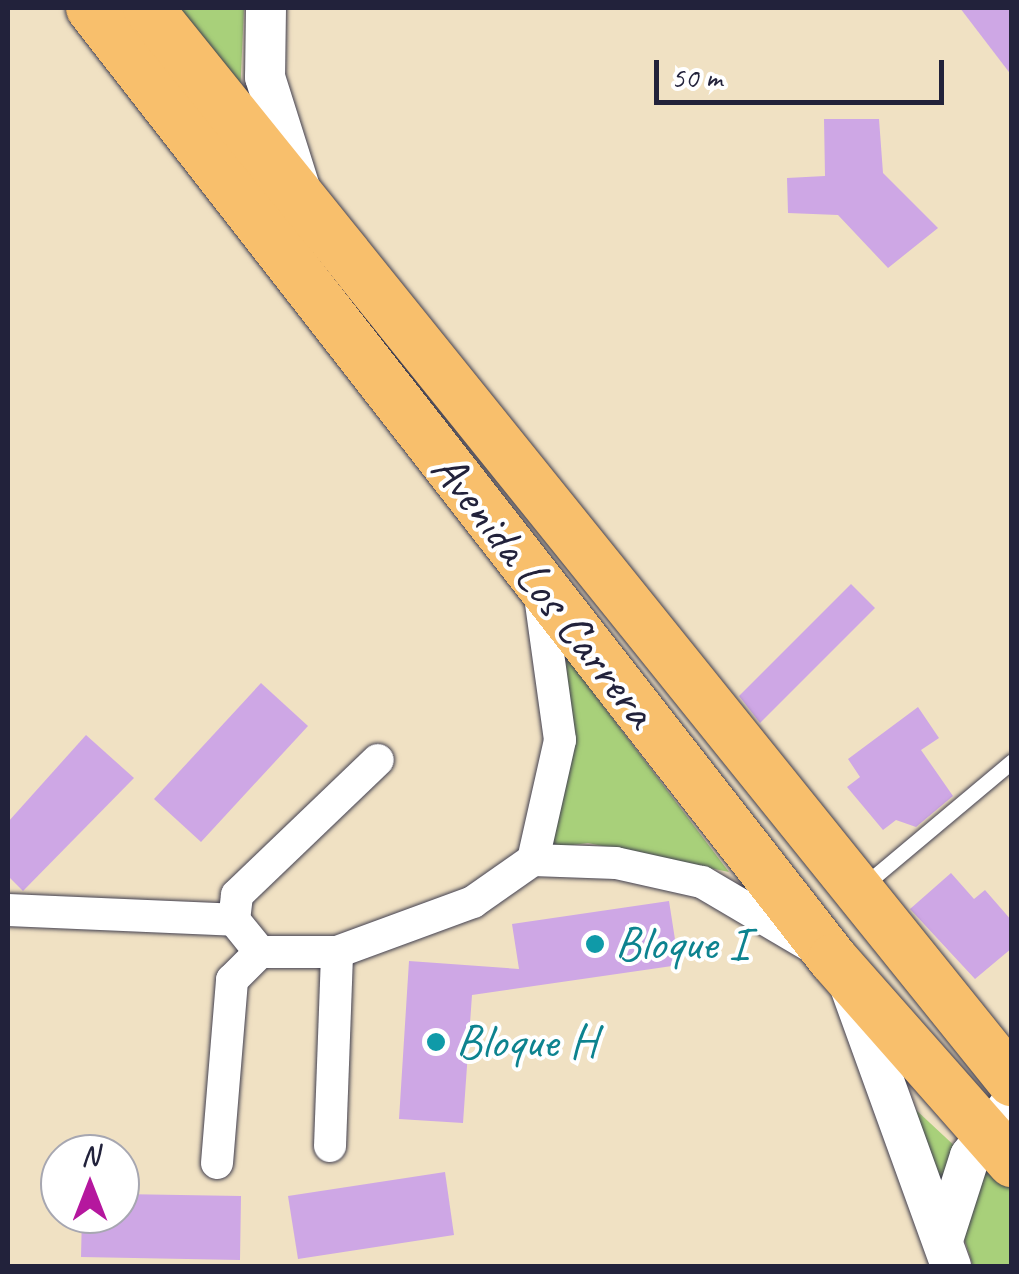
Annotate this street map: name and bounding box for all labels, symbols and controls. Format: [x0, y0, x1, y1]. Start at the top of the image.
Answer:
scale bar [659, 40, 949, 102]
text: 50 m [671, 58, 722, 96]
street label: Avenida Los Carrera [419, 441, 669, 739]
place label: Bloque I [615, 915, 748, 973]
marker: Bloque I [584, 933, 606, 955]
place label: Bloque H [456, 1013, 597, 1071]
marker: Bloque H [425, 1031, 447, 1053]
north arrow [40, 1134, 140, 1234]
text: N [81, 1138, 99, 1173]

